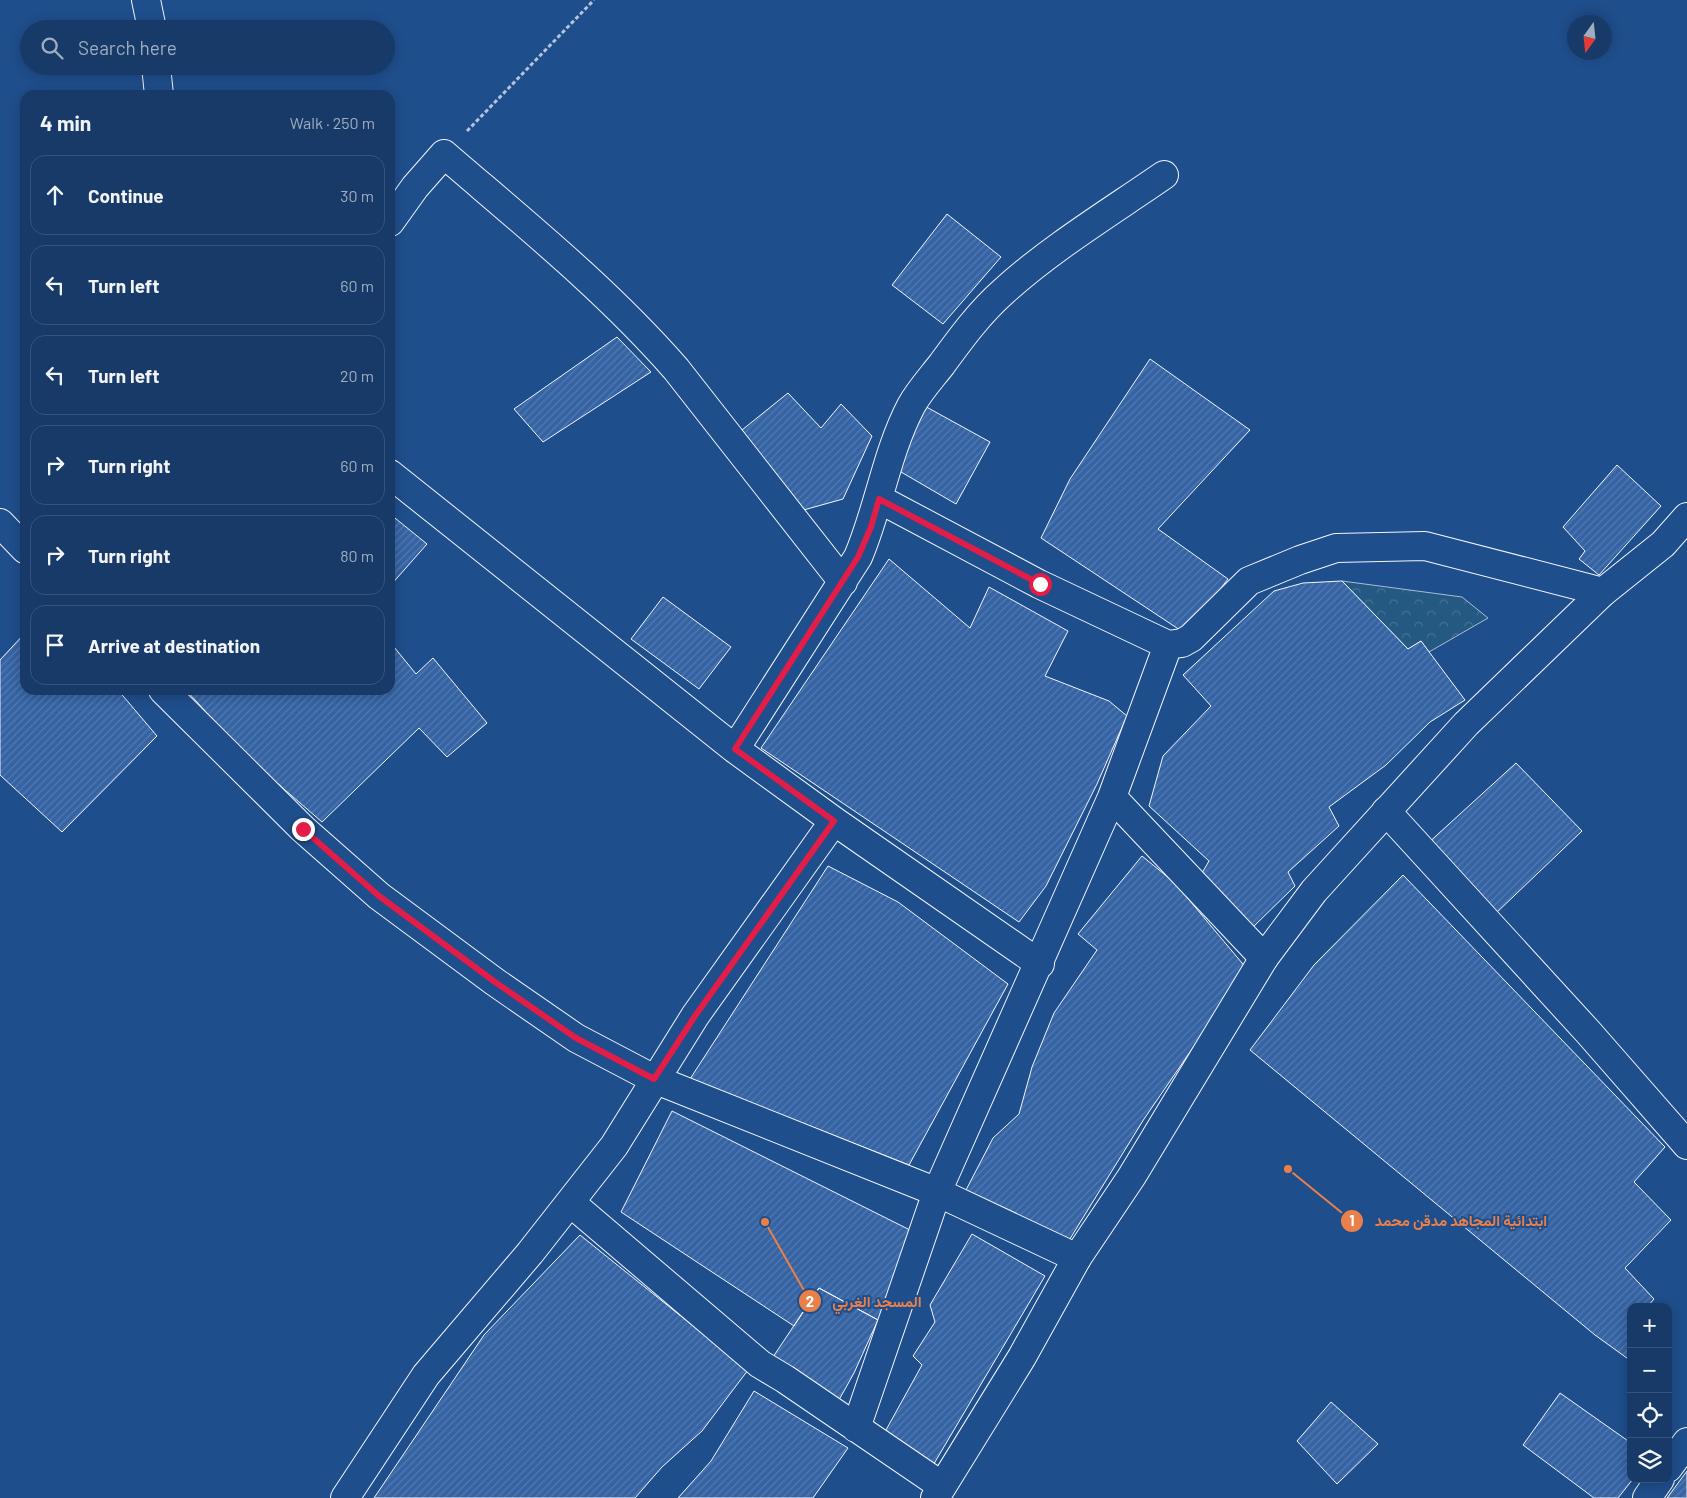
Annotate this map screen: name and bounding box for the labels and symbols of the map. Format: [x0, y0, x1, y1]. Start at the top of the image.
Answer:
north arrow [1567, 15, 1612, 60]
route start [1029, 573, 1052, 596]
route end [292, 818, 315, 841]
callout: ابتدائية المجاهد مدقن محمد [1339, 1206, 1557, 1236]
text: 1 [1349, 1211, 1355, 1229]
text: ابتدائية المجاهد مدقن محمد [1375, 1211, 1547, 1230]
callout: المسجد الغربي [798, 1286, 932, 1316]
text: 2 [806, 1292, 814, 1310]
text: المسجد الغربي [832, 1292, 922, 1315]

